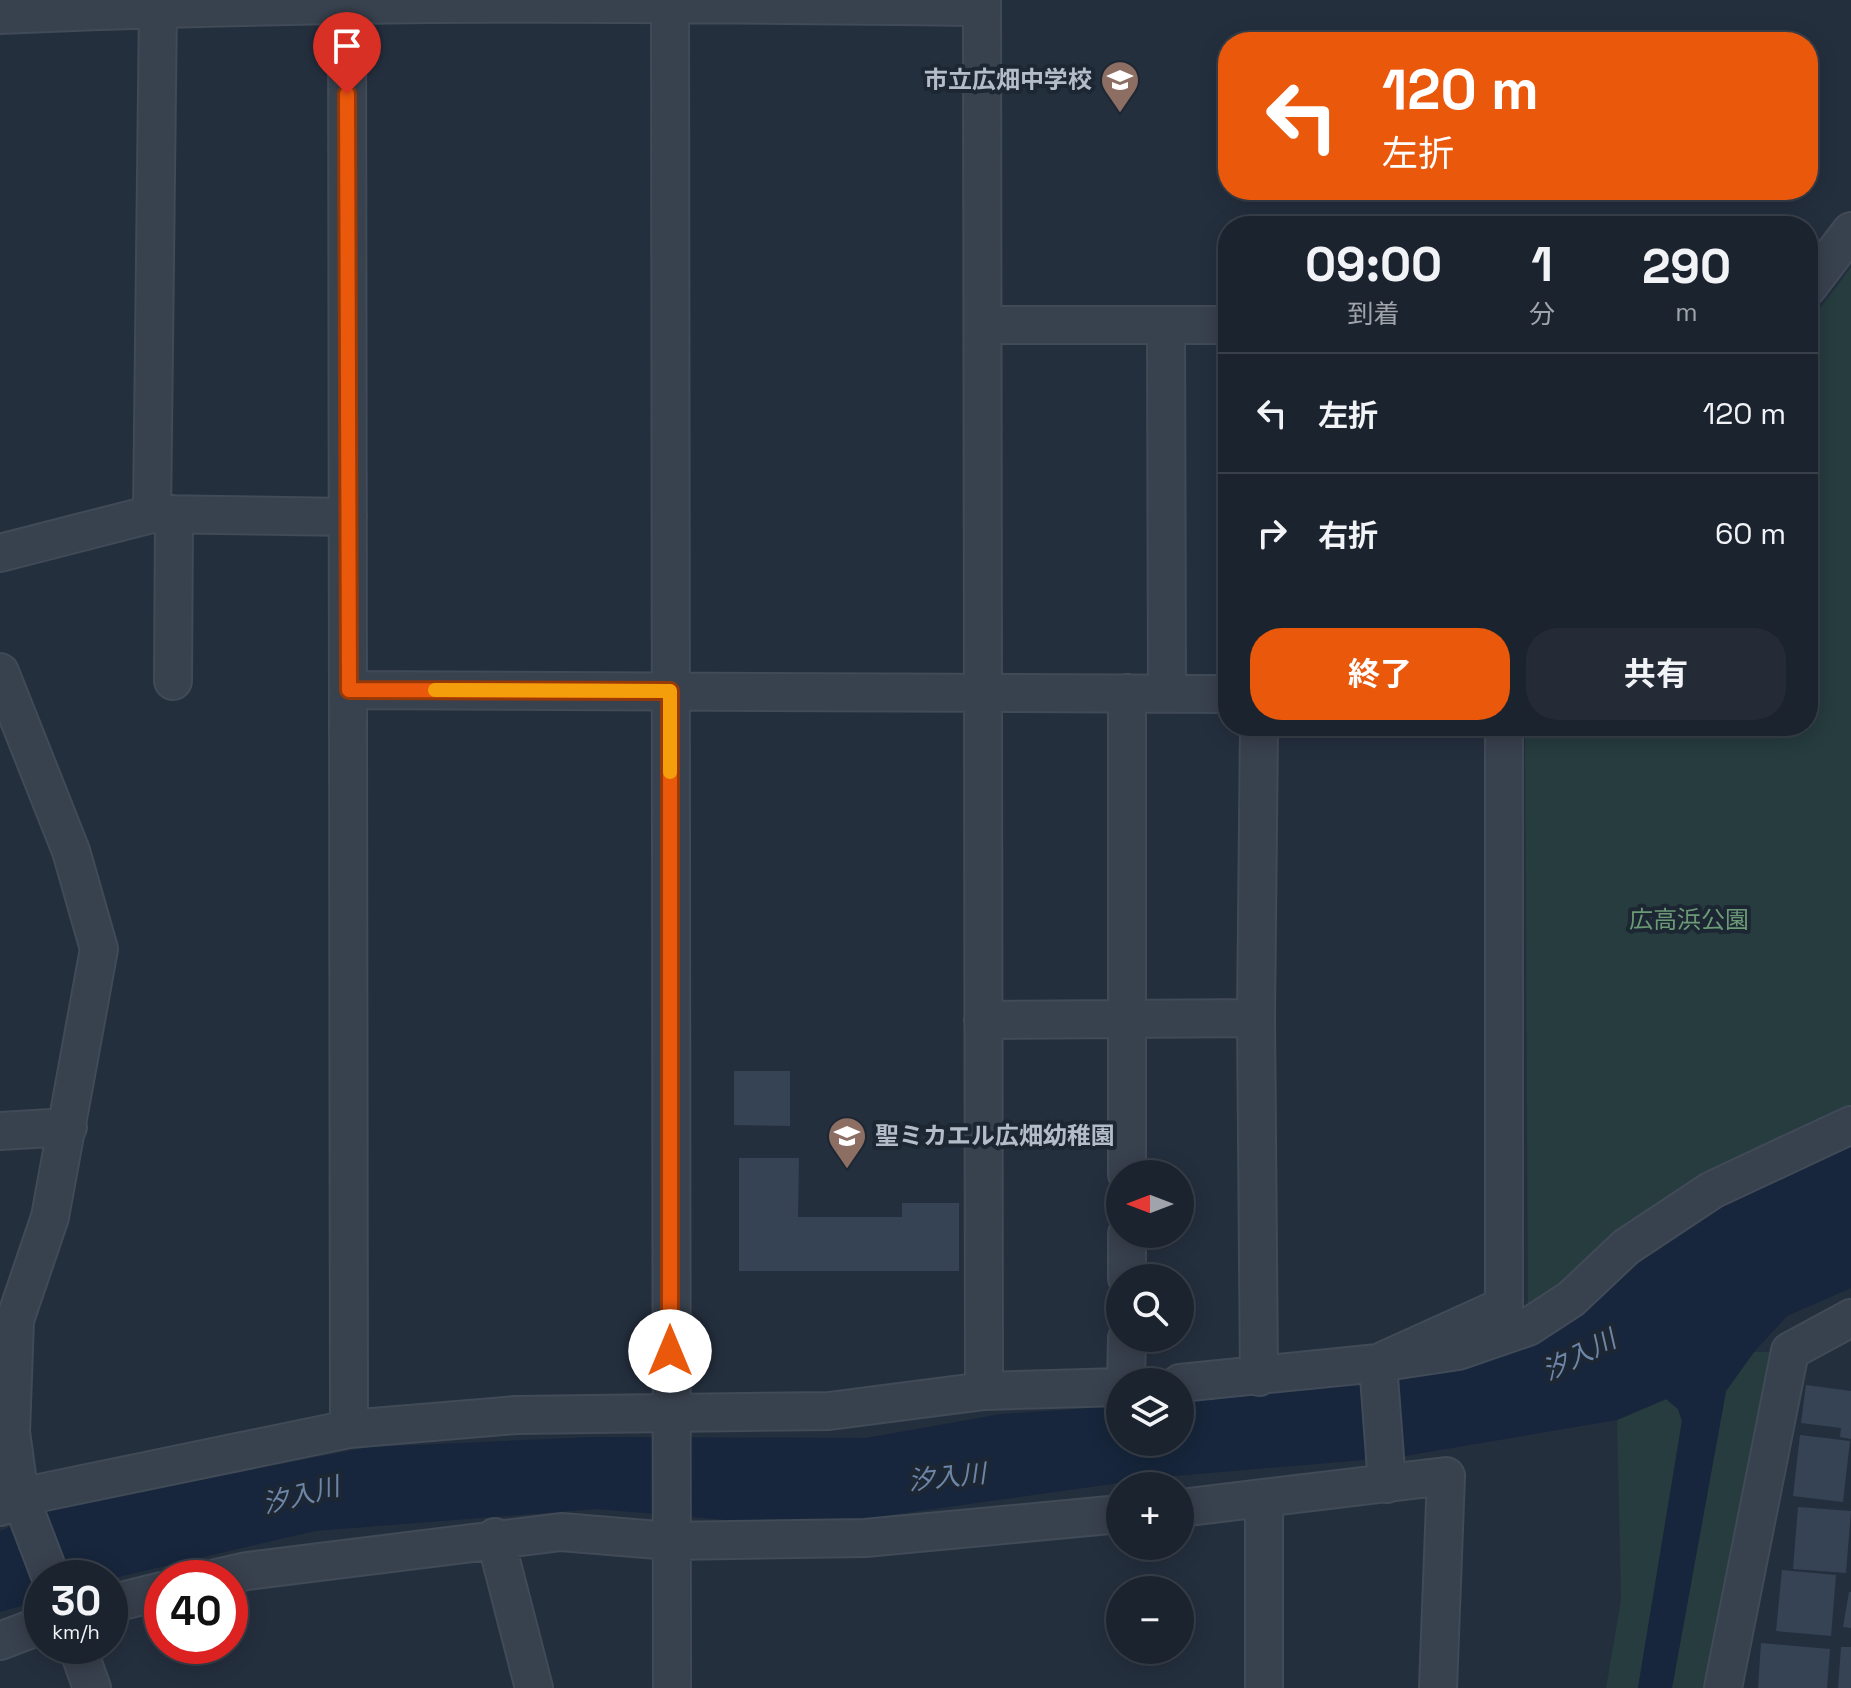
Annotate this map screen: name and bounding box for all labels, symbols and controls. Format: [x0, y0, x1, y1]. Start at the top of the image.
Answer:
pin [313, 12, 381, 94]
icon: arrive [325, 24, 369, 68]
text: 120 m [1382, 54, 1539, 125]
school or university icon: 市立広畑中学校 [1099, 59, 1141, 114]
place label: 市立広畑中学校 [924, 64, 1092, 95]
icon: left [1250, 64, 1354, 168]
text: 左折 [1382, 131, 1454, 177]
text: 09:00 [1305, 234, 1442, 295]
text: 1 [1531, 234, 1553, 295]
text: 290 [1642, 236, 1731, 297]
text: m [1675, 295, 1698, 329]
text: 到着 [1348, 297, 1400, 331]
text: 分 [1529, 297, 1555, 331]
icon: left [1250, 391, 1294, 435]
text: 120 m [1703, 394, 1786, 433]
text: 左折 [1318, 396, 1378, 435]
icon: right [1250, 511, 1294, 555]
text: 60 m [1715, 514, 1786, 553]
text: 右折 [1318, 516, 1378, 555]
button: 終了 [1250, 628, 1510, 720]
button: 共有 [1526, 628, 1786, 720]
park label: 広高浜公園 [1629, 904, 1749, 935]
school or university icon: 聖ミカエル広畑幼稚園 [826, 1115, 868, 1170]
place label: 聖ミカエル広畑幼稚園 [875, 1120, 1115, 1151]
north arrow [1106, 1160, 1194, 1248]
map controls [1106, 1160, 1194, 1664]
button: search [1106, 1264, 1194, 1352]
position arrow [628, 1309, 712, 1393]
water label: 汐入川 [1537, 1321, 1624, 1388]
button: layers [1106, 1368, 1194, 1456]
water label: 汐入川 [906, 1456, 991, 1498]
water label: 汐入川 [259, 1468, 346, 1521]
button: + [1106, 1472, 1194, 1560]
speed limit sign: 40 [144, 1560, 248, 1664]
text: 30 [51, 1576, 101, 1627]
button: − [1106, 1576, 1194, 1664]
text: km/h [52, 1619, 100, 1645]

